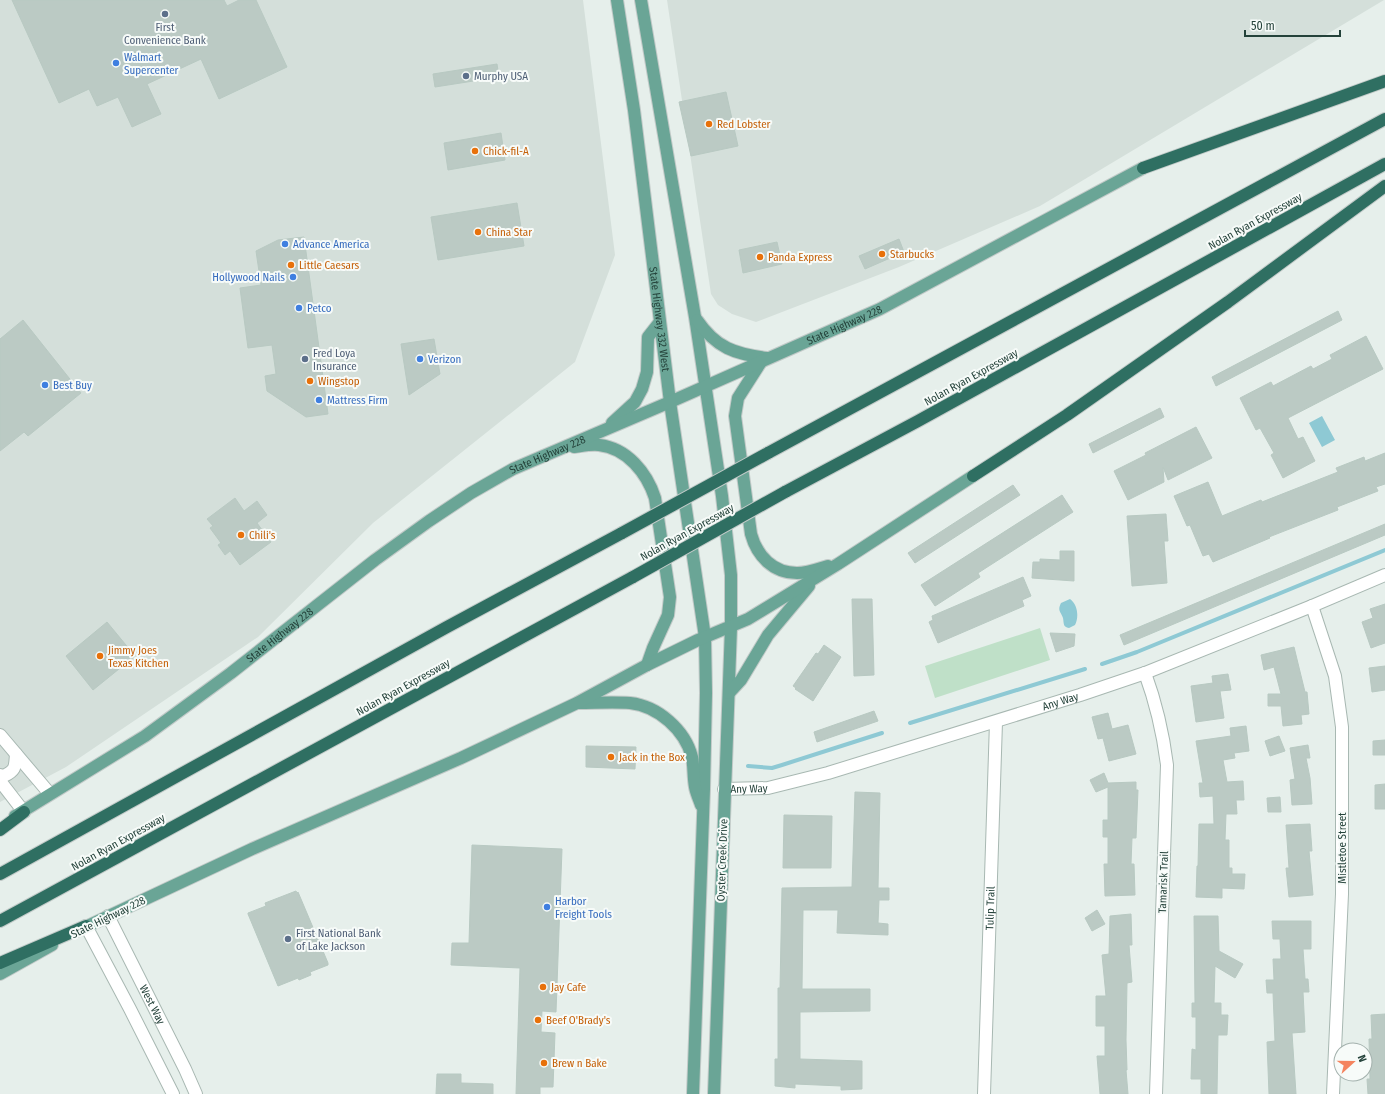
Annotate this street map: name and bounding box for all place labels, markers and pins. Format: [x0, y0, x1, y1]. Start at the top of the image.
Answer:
marker: First Convenience Bank [160, 9, 170, 19]
place label: First Convenience Bank [124, 21, 207, 47]
place label: Walmart Supercenter [124, 51, 179, 77]
marker: Walmart Supercenter [111, 58, 121, 68]
place label: Murphy USA [474, 70, 528, 83]
marker: Murphy USA [461, 71, 471, 81]
place label: Red Lobster [717, 118, 771, 131]
marker: Red Lobster [704, 119, 714, 129]
place label: Chick-fil-A [483, 145, 529, 158]
marker: Chick-fil-A [470, 146, 480, 156]
place label: China Star [486, 226, 532, 239]
marker: China Star [473, 227, 483, 237]
place label: Advance America [293, 238, 369, 251]
marker: Advance America [280, 239, 290, 249]
place label: Starbucks [890, 248, 935, 261]
marker: Starbucks [877, 249, 887, 259]
place label: Panda Express [768, 251, 833, 264]
marker: Panda Express [755, 252, 765, 262]
place label: Little Caesars [299, 259, 360, 272]
marker: Little Caesars [286, 260, 296, 270]
place label: Hollywood Nails [212, 271, 285, 284]
marker: Hollywood Nails [288, 272, 298, 282]
place label: Petco [307, 302, 332, 315]
marker: Petco [294, 303, 304, 313]
place label: Fred Loya Insurance [313, 347, 357, 373]
place label: Verizon [428, 353, 461, 366]
marker: Fred Loya Insurance [300, 354, 310, 364]
marker: Verizon [415, 354, 425, 364]
place label: Wingstop [318, 375, 360, 388]
marker: Wingstop [305, 376, 315, 386]
place label: Best Buy [53, 379, 92, 392]
marker: Best Buy [40, 380, 50, 390]
place label: Mattress Firm [327, 394, 388, 407]
marker: Mattress Firm [314, 395, 324, 405]
place label: Chili's [249, 529, 276, 542]
marker: Chili's [236, 530, 246, 540]
place label: Jimmy Joes Texas Kitchen [108, 644, 169, 670]
marker: Jimmy Joes Texas Kitchen [95, 651, 105, 661]
place label: Jack in the Box [619, 751, 685, 764]
marker: Jack in the Box [606, 752, 616, 762]
place label: Harbor Freight Tools [555, 895, 612, 921]
marker: Harbor Freight Tools [542, 902, 552, 912]
place label: First National Bank of Lake Jackson [296, 927, 382, 953]
marker: First National Bank of Lake Jackson [283, 934, 293, 944]
place label: Jay Cafe [551, 981, 586, 994]
marker: Jay Cafe [538, 982, 548, 992]
place label: Beef O'Brady's [546, 1014, 611, 1027]
marker: Beef O'Brady's [533, 1015, 543, 1025]
place label: Brew n Bake [552, 1057, 607, 1070]
marker: Brew n Bake [539, 1058, 549, 1068]

